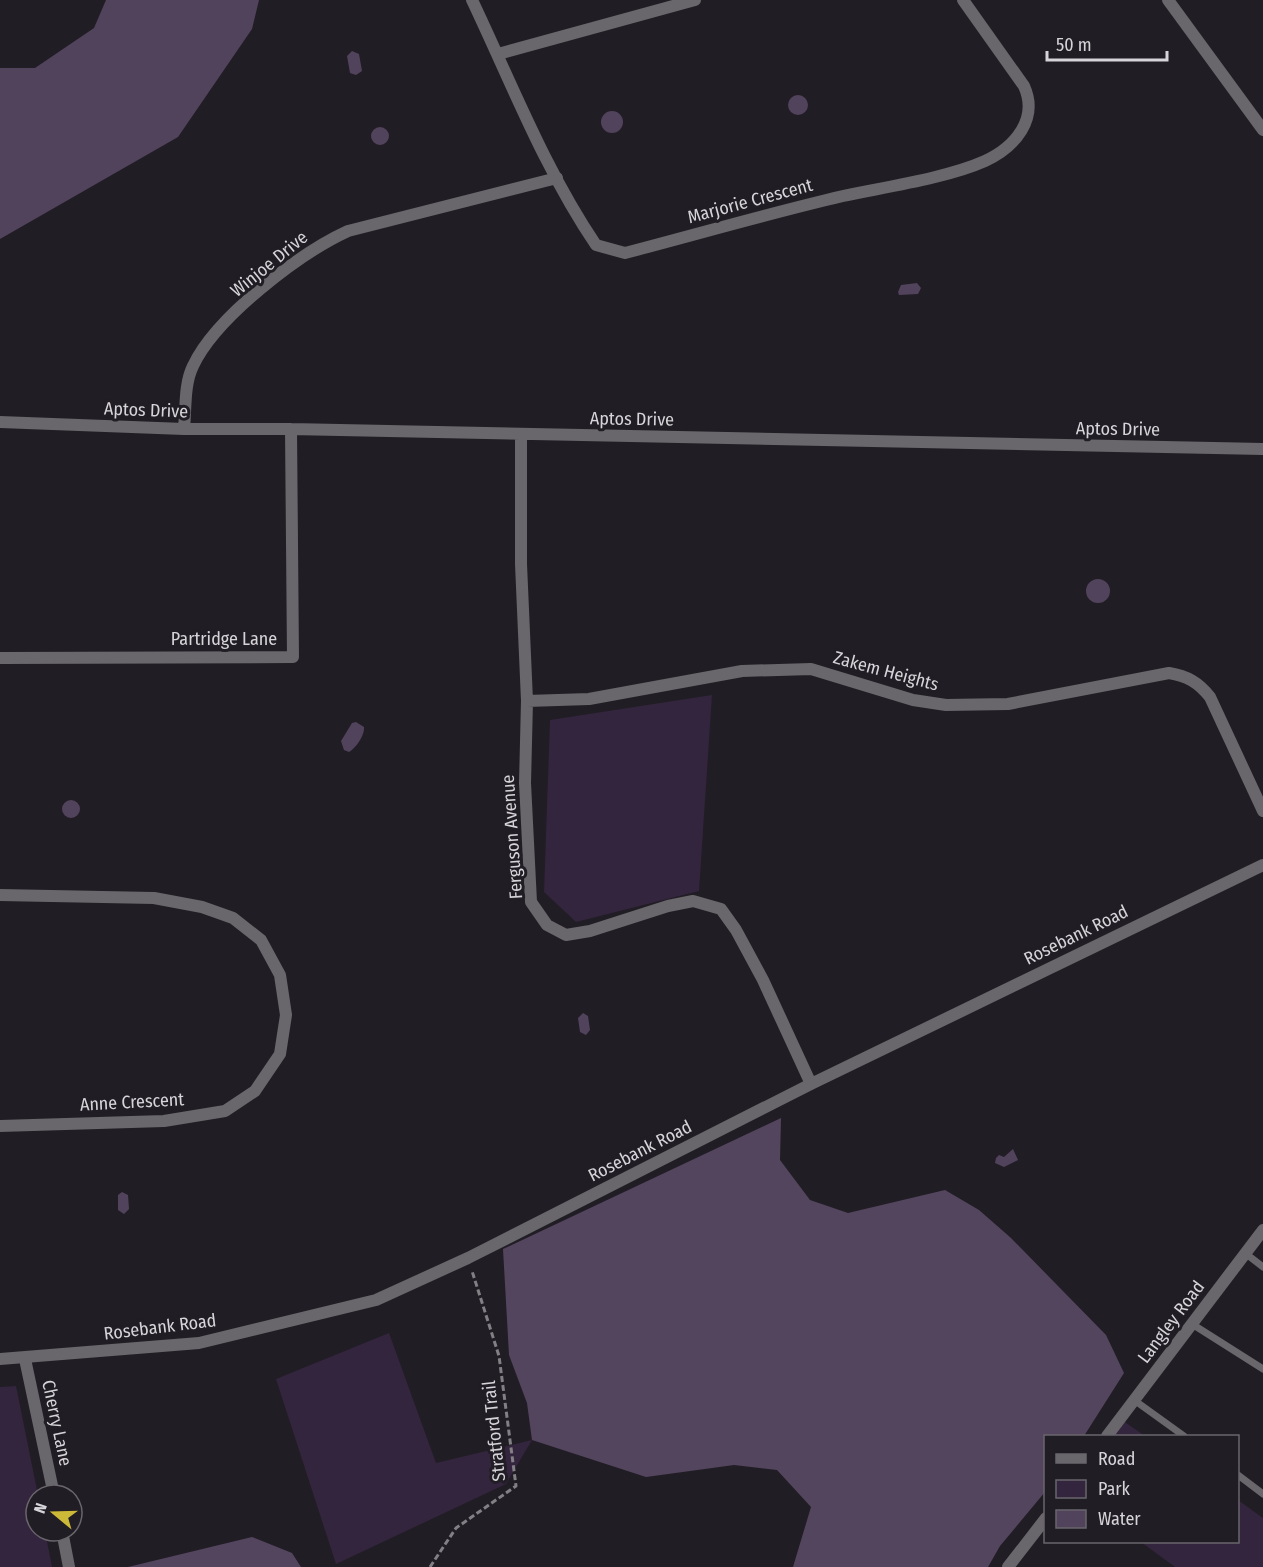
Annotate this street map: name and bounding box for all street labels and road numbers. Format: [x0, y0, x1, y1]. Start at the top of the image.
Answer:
street label: Marjorie Crescent [685, 174, 815, 228]
street label: Winjoe Drive [226, 226, 312, 302]
street label: Aptos Drive [104, 398, 189, 422]
street label: Aptos Drive [590, 407, 674, 431]
street label: Aptos Drive [1076, 417, 1160, 441]
street label: Partridge Lane [171, 628, 277, 650]
street label: Zakem Heights [831, 646, 941, 696]
street label: Ferguson Avenue [497, 774, 527, 900]
street label: Rosebank Road [1020, 900, 1132, 970]
street label: Anne Crescent [79, 1088, 185, 1116]
street label: Rosebank Road [585, 1115, 695, 1187]
street label: Langley Road [1133, 1276, 1209, 1368]
street label: Rosebank Road [102, 1309, 218, 1345]
street label: Cherry Lane [37, 1378, 77, 1468]
street label: Stratford Trail [478, 1379, 510, 1483]

